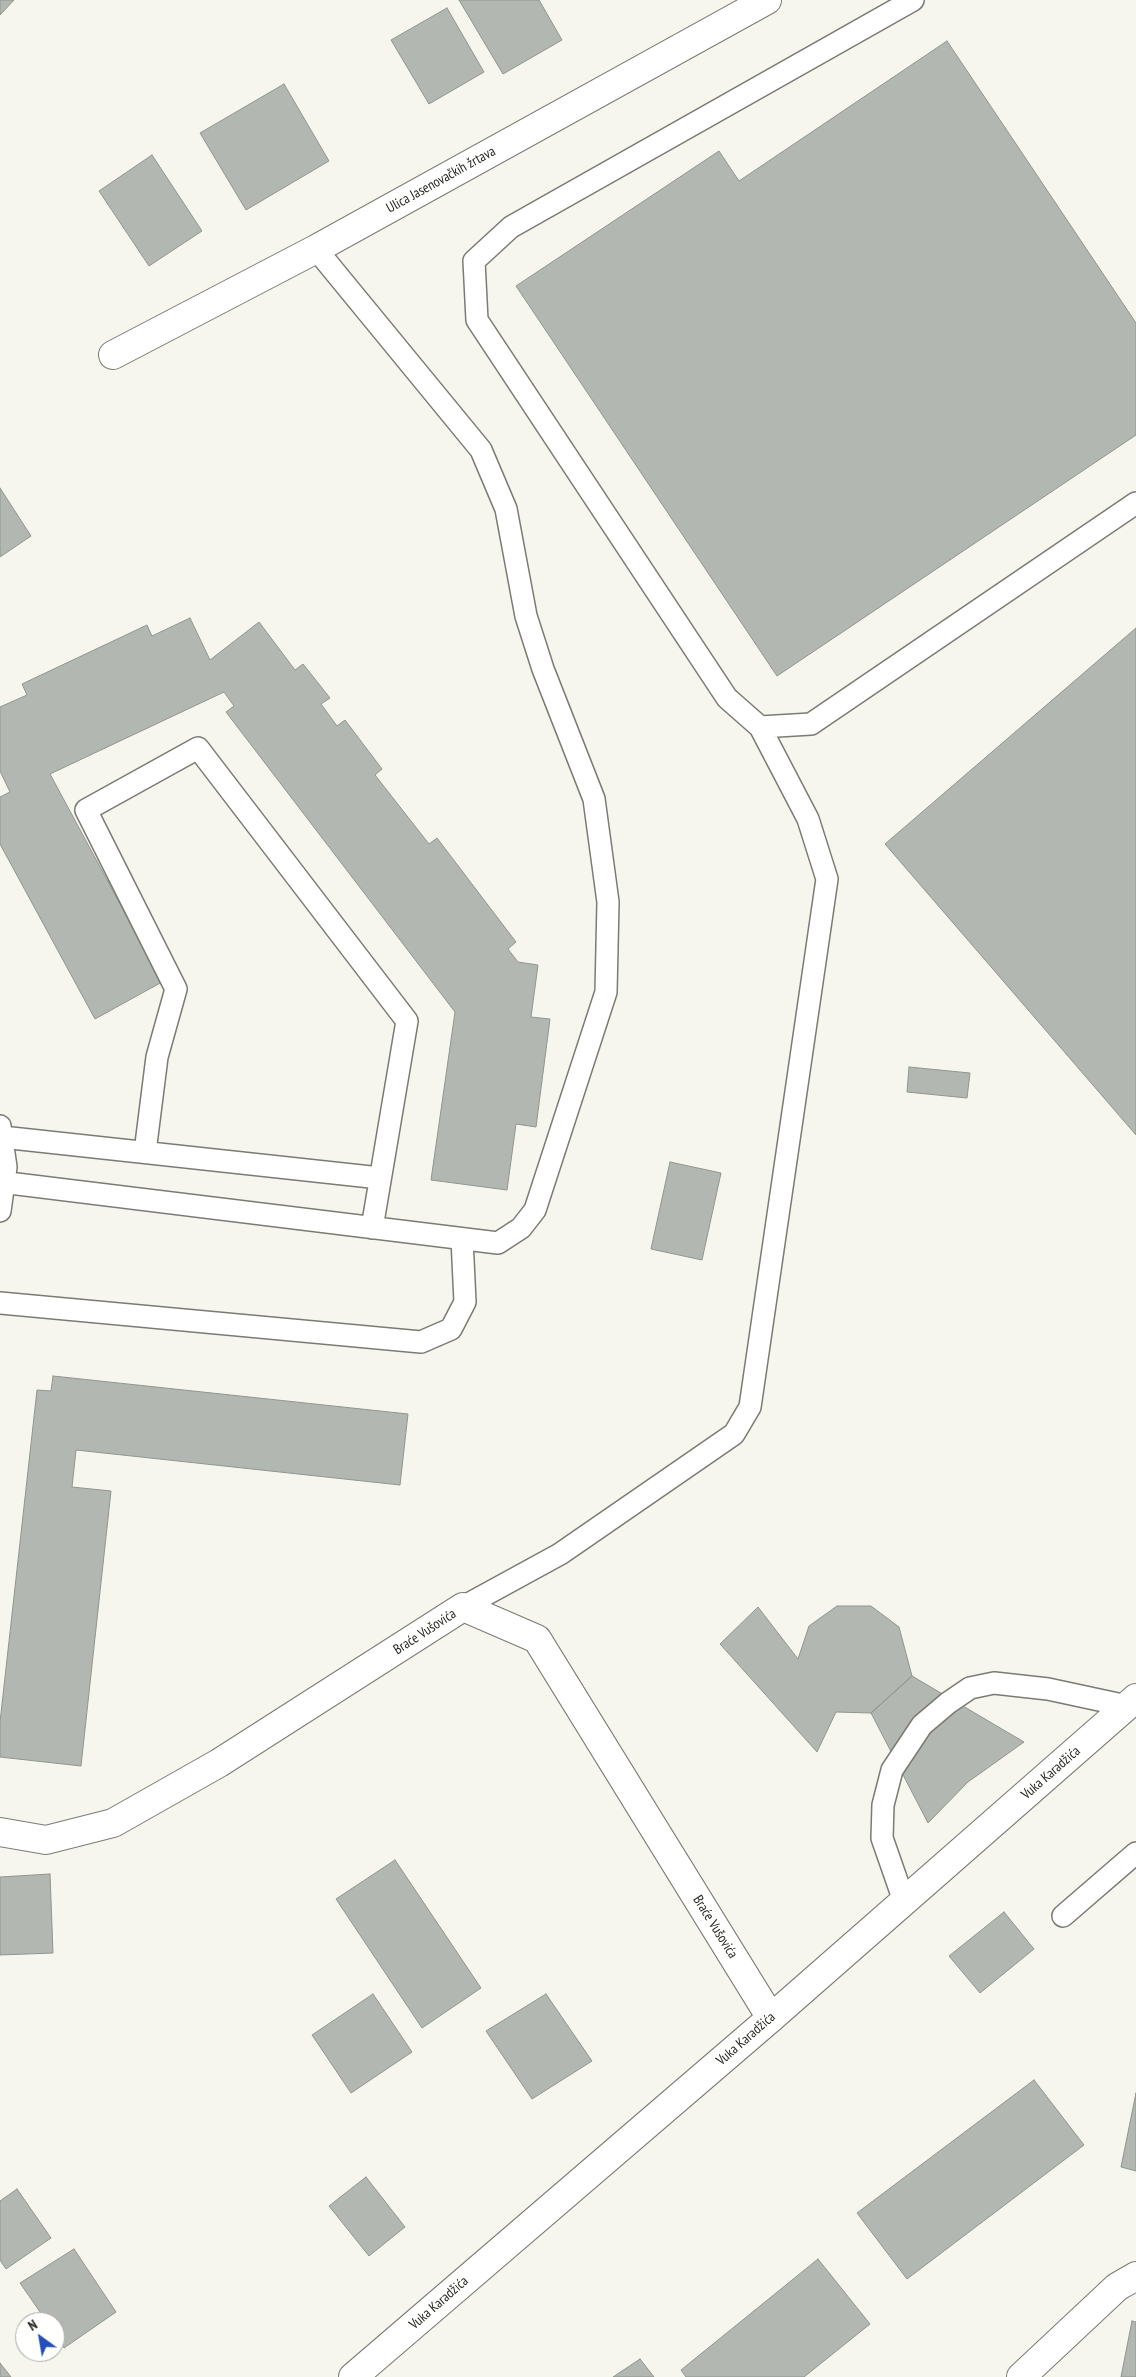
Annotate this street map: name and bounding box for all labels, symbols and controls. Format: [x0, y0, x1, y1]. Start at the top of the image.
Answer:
street label: Ulica Jasenovačkih žrtava [384, 143, 498, 217]
street label: Braće Vušovića [391, 1606, 459, 1658]
street label: Vuka Karadžića [1018, 1743, 1084, 1803]
street label: Braće Vušovića [689, 1892, 741, 1962]
street label: Vuka Karadžića [713, 2009, 779, 2069]
street label: Vuka Karadžića [406, 2273, 472, 2333]
north arrow [15, 2312, 65, 2362]
text: N [25, 2315, 41, 2335]

